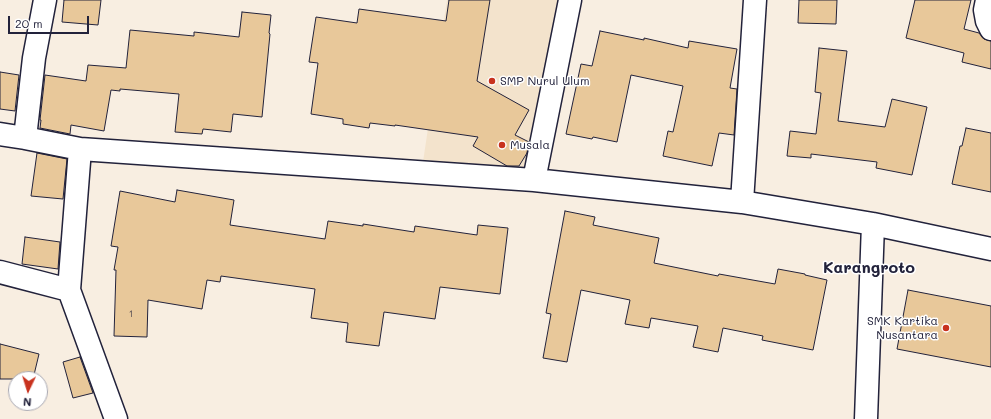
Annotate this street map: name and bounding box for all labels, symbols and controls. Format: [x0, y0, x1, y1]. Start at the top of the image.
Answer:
scale bar [10, 8, 91, 34]
text: 20 m [15, 15, 43, 31]
place label: SMP Nurul Ulum [500, 74, 589, 88]
marker: SMP Nurul Ulum [487, 76, 497, 86]
place label: Musala [510, 138, 550, 152]
marker: Musala [497, 140, 507, 150]
district label: Karangroto [823, 258, 915, 278]
house number: 1 [129, 308, 133, 320]
place label: SMK Kartika Nusantara [867, 314, 938, 342]
marker: SMK Kartika Nusantara [941, 323, 951, 333]
north arrow [8, 371, 48, 411]
text: N [23, 395, 32, 410]

